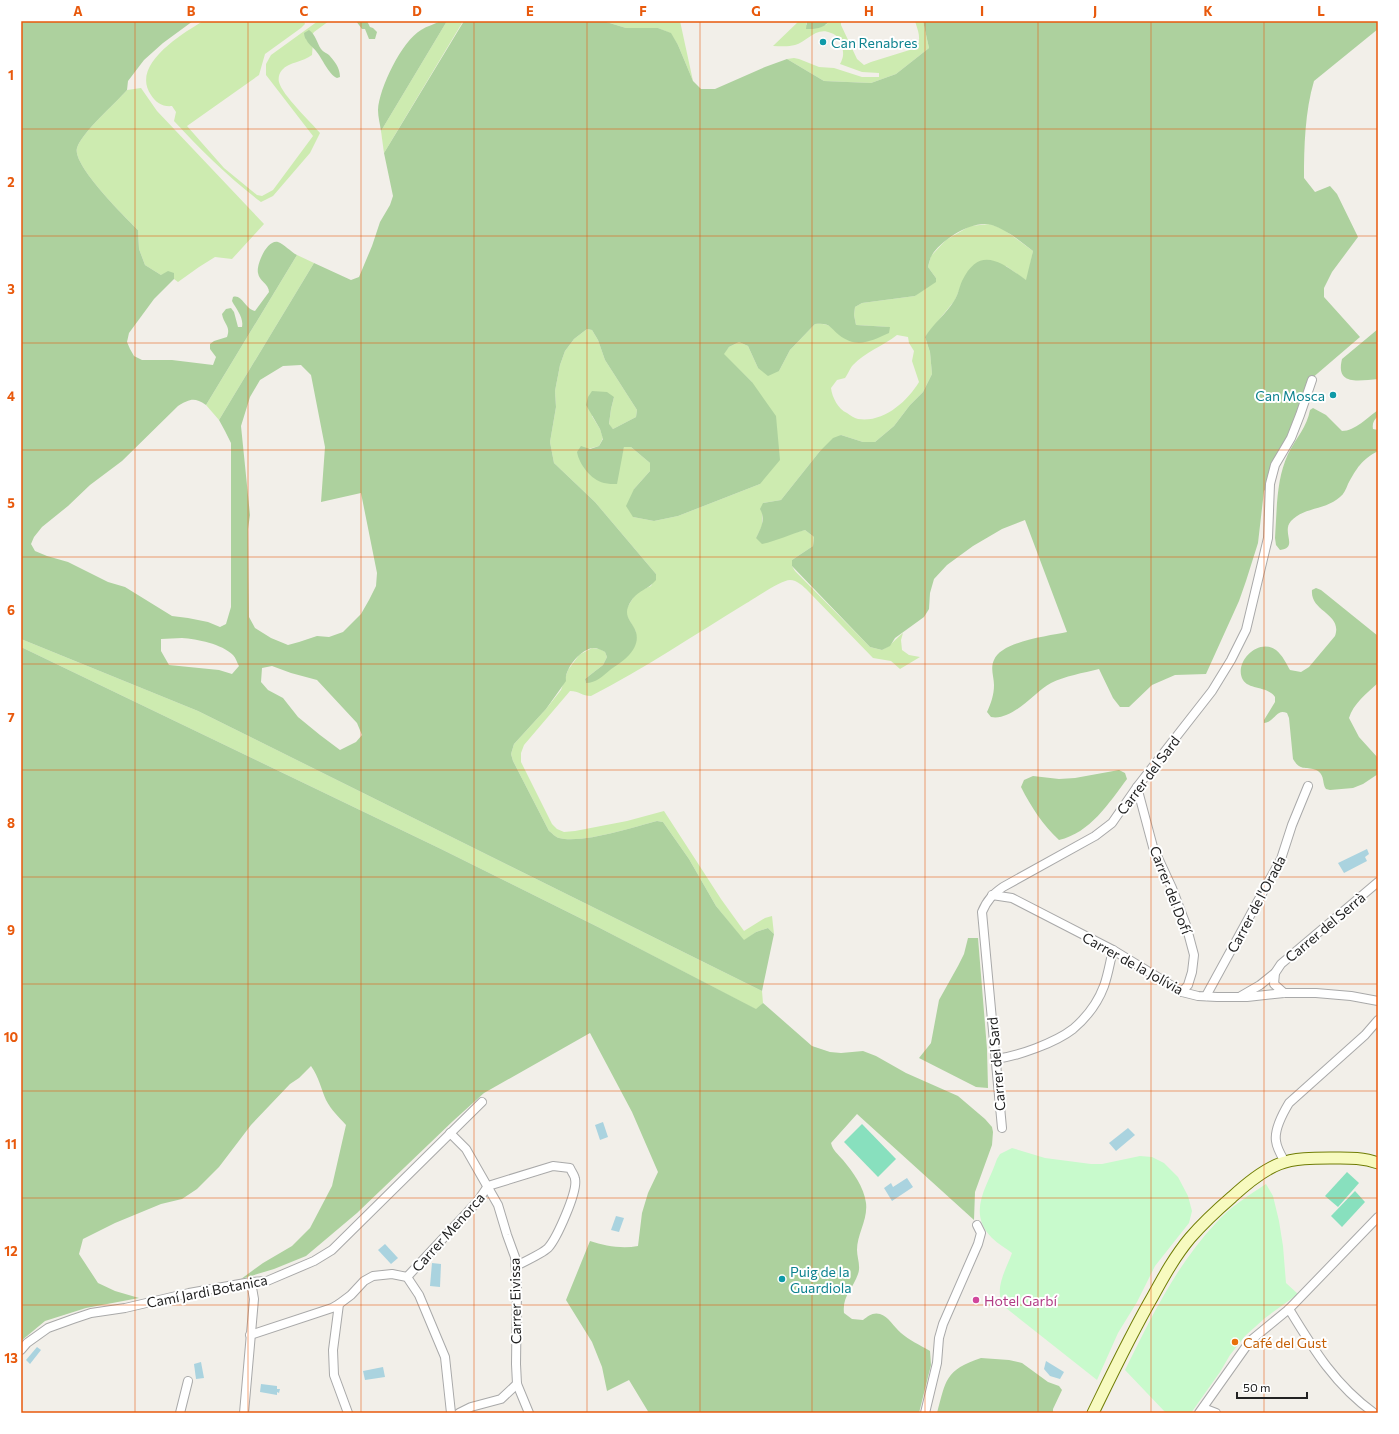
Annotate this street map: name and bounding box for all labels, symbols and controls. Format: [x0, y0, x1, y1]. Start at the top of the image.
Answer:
text: A [73, 3, 83, 19]
text: B [187, 3, 196, 19]
text: C [300, 3, 309, 19]
text: D [412, 3, 422, 19]
text: E [526, 3, 534, 19]
text: F [639, 3, 647, 19]
text: G [751, 3, 761, 19]
text: H [864, 3, 874, 19]
text: I [980, 3, 984, 19]
text: J [1093, 3, 1097, 19]
text: K [1203, 3, 1213, 19]
text: L [1317, 3, 1325, 19]
place label: Can Renabres [831, 34, 918, 51]
marker: Can Renabres [818, 37, 828, 47]
text: 1 [8, 67, 14, 83]
text: 2 [7, 174, 15, 190]
text: 3 [7, 281, 15, 297]
place label: Can Mosca [1255, 387, 1325, 404]
text: 4 [7, 388, 15, 404]
marker: Can Mosca [1328, 390, 1338, 400]
text: 5 [7, 495, 15, 511]
text: 6 [7, 602, 15, 618]
text: 7 [7, 709, 15, 725]
street label: Carrer del Sard [1113, 732, 1183, 818]
text: 8 [7, 815, 15, 831]
street label: Carrer del Dofí [1146, 844, 1196, 937]
street label: Carrer de l'Orada [1223, 852, 1289, 956]
street label: Carrer del Serrà [1282, 889, 1368, 965]
text: 9 [7, 922, 15, 938]
street label: Carrer de la Jolívia [1079, 928, 1187, 998]
street label: Carrer del Sard [983, 1016, 1009, 1112]
text: 10 [4, 1029, 19, 1045]
text: 11 [5, 1136, 17, 1152]
street label: Carrer Menorca [408, 1189, 488, 1275]
text: 12 [4, 1243, 18, 1259]
street label: Carrer Eivissa [506, 1258, 524, 1344]
place label: Puig de la Guardiola [790, 1263, 852, 1296]
street label: Camí Jardi Botanica [145, 1271, 269, 1311]
marker: Puig de la Guardiola [777, 1274, 787, 1284]
place label: Hotel Garbí [984, 1292, 1057, 1309]
marker: Hotel Garbí [971, 1295, 981, 1305]
place label: Café del Gust [1243, 1334, 1327, 1351]
marker: Café del Gust [1230, 1337, 1240, 1347]
text: 13 [4, 1350, 18, 1366]
scale bar [1237, 1374, 1307, 1400]
text: 50 m [1243, 1380, 1271, 1394]

